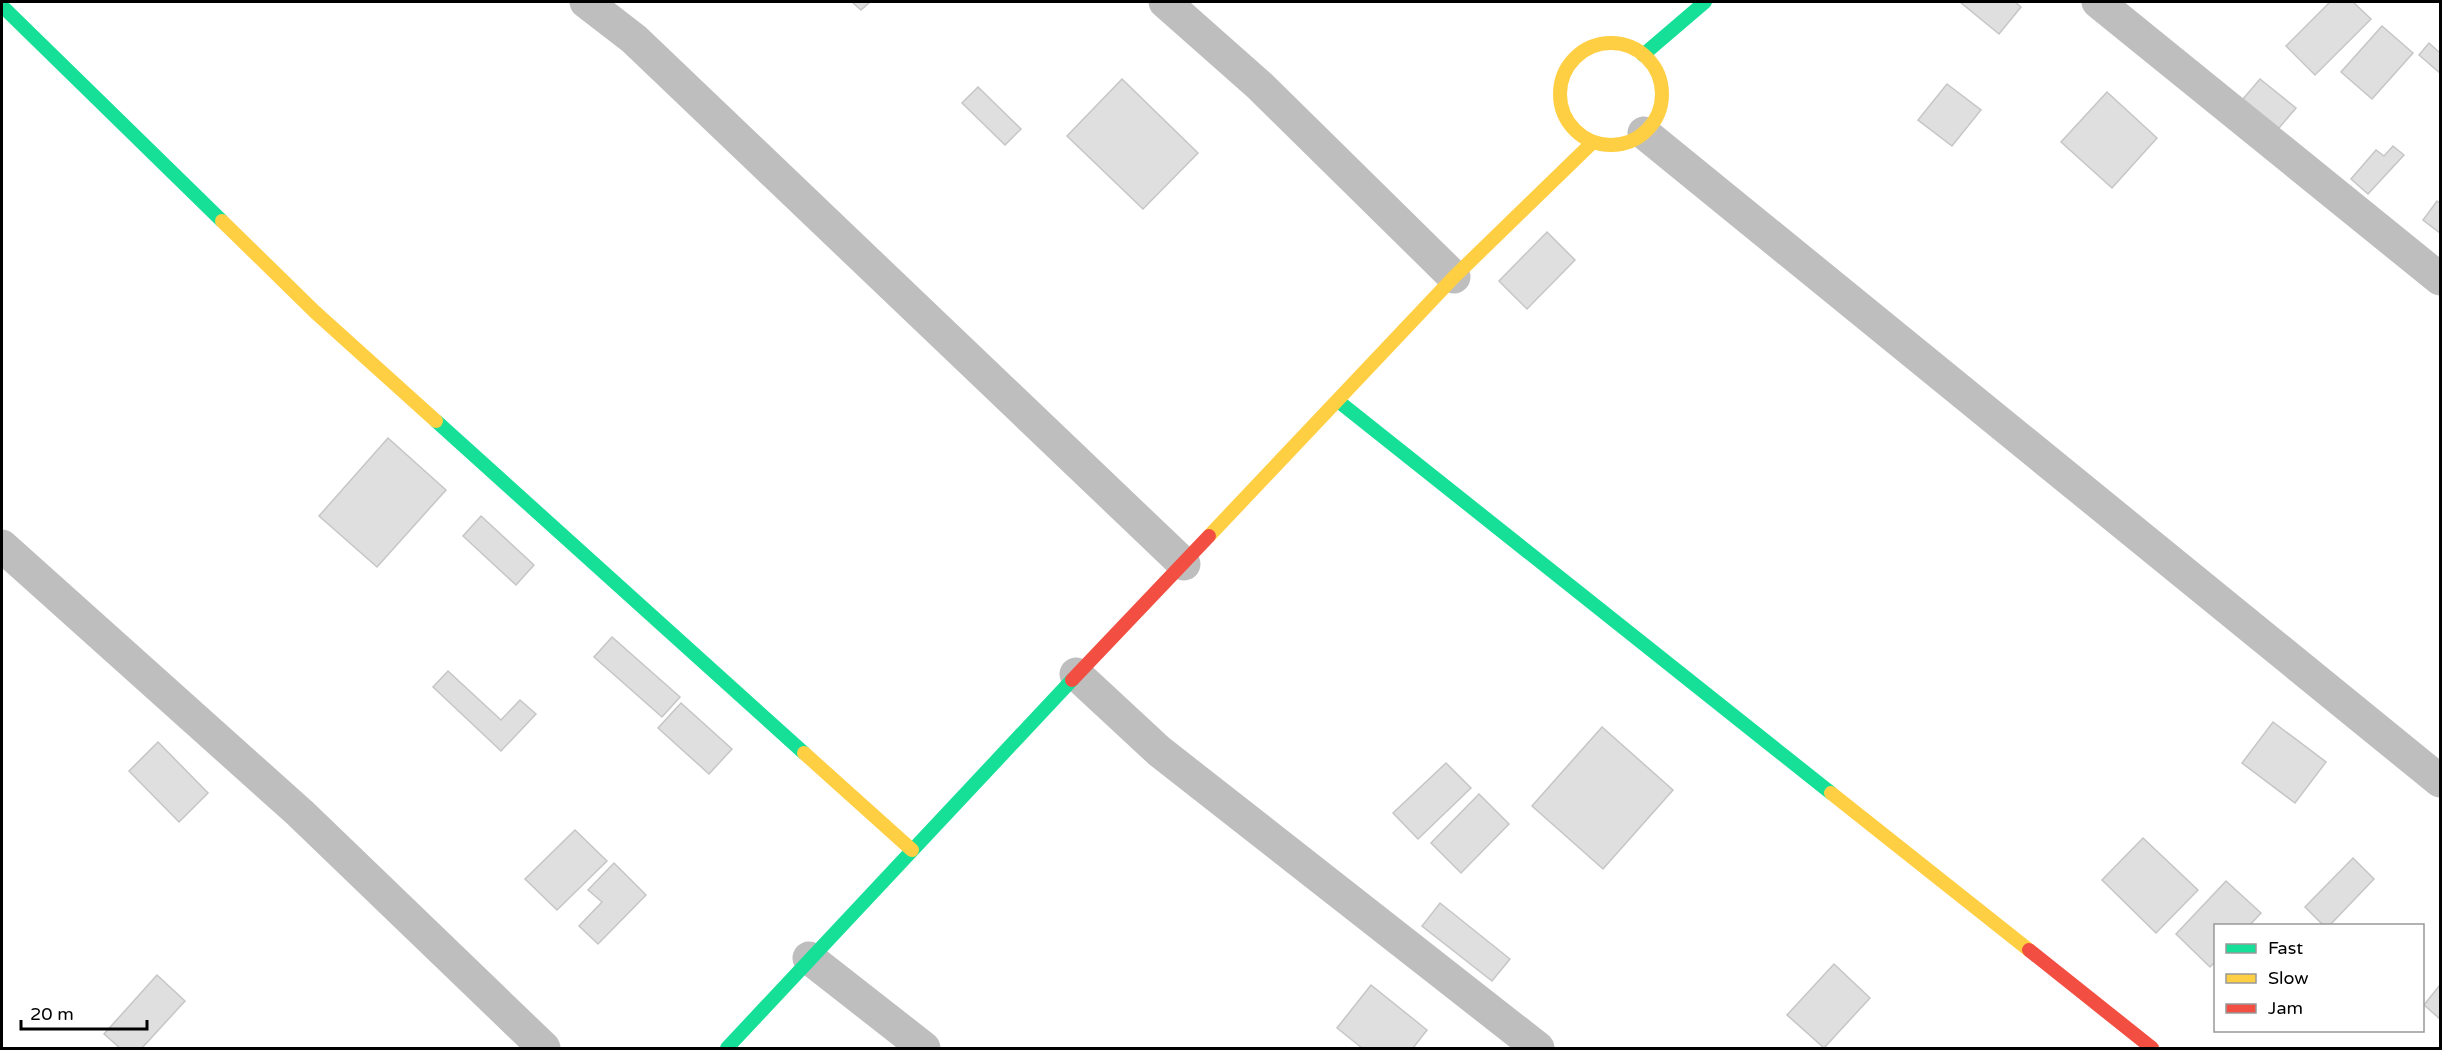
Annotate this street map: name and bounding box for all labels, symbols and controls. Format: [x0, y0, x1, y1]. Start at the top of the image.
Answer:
legend [2214, 924, 2424, 1032]
text: Fast [2268, 937, 2303, 959]
text: Slow [2268, 967, 2309, 989]
scale bar [21, 993, 147, 1031]
text: Jam [2268, 997, 2303, 1019]
text: 20 m [30, 1003, 74, 1025]

